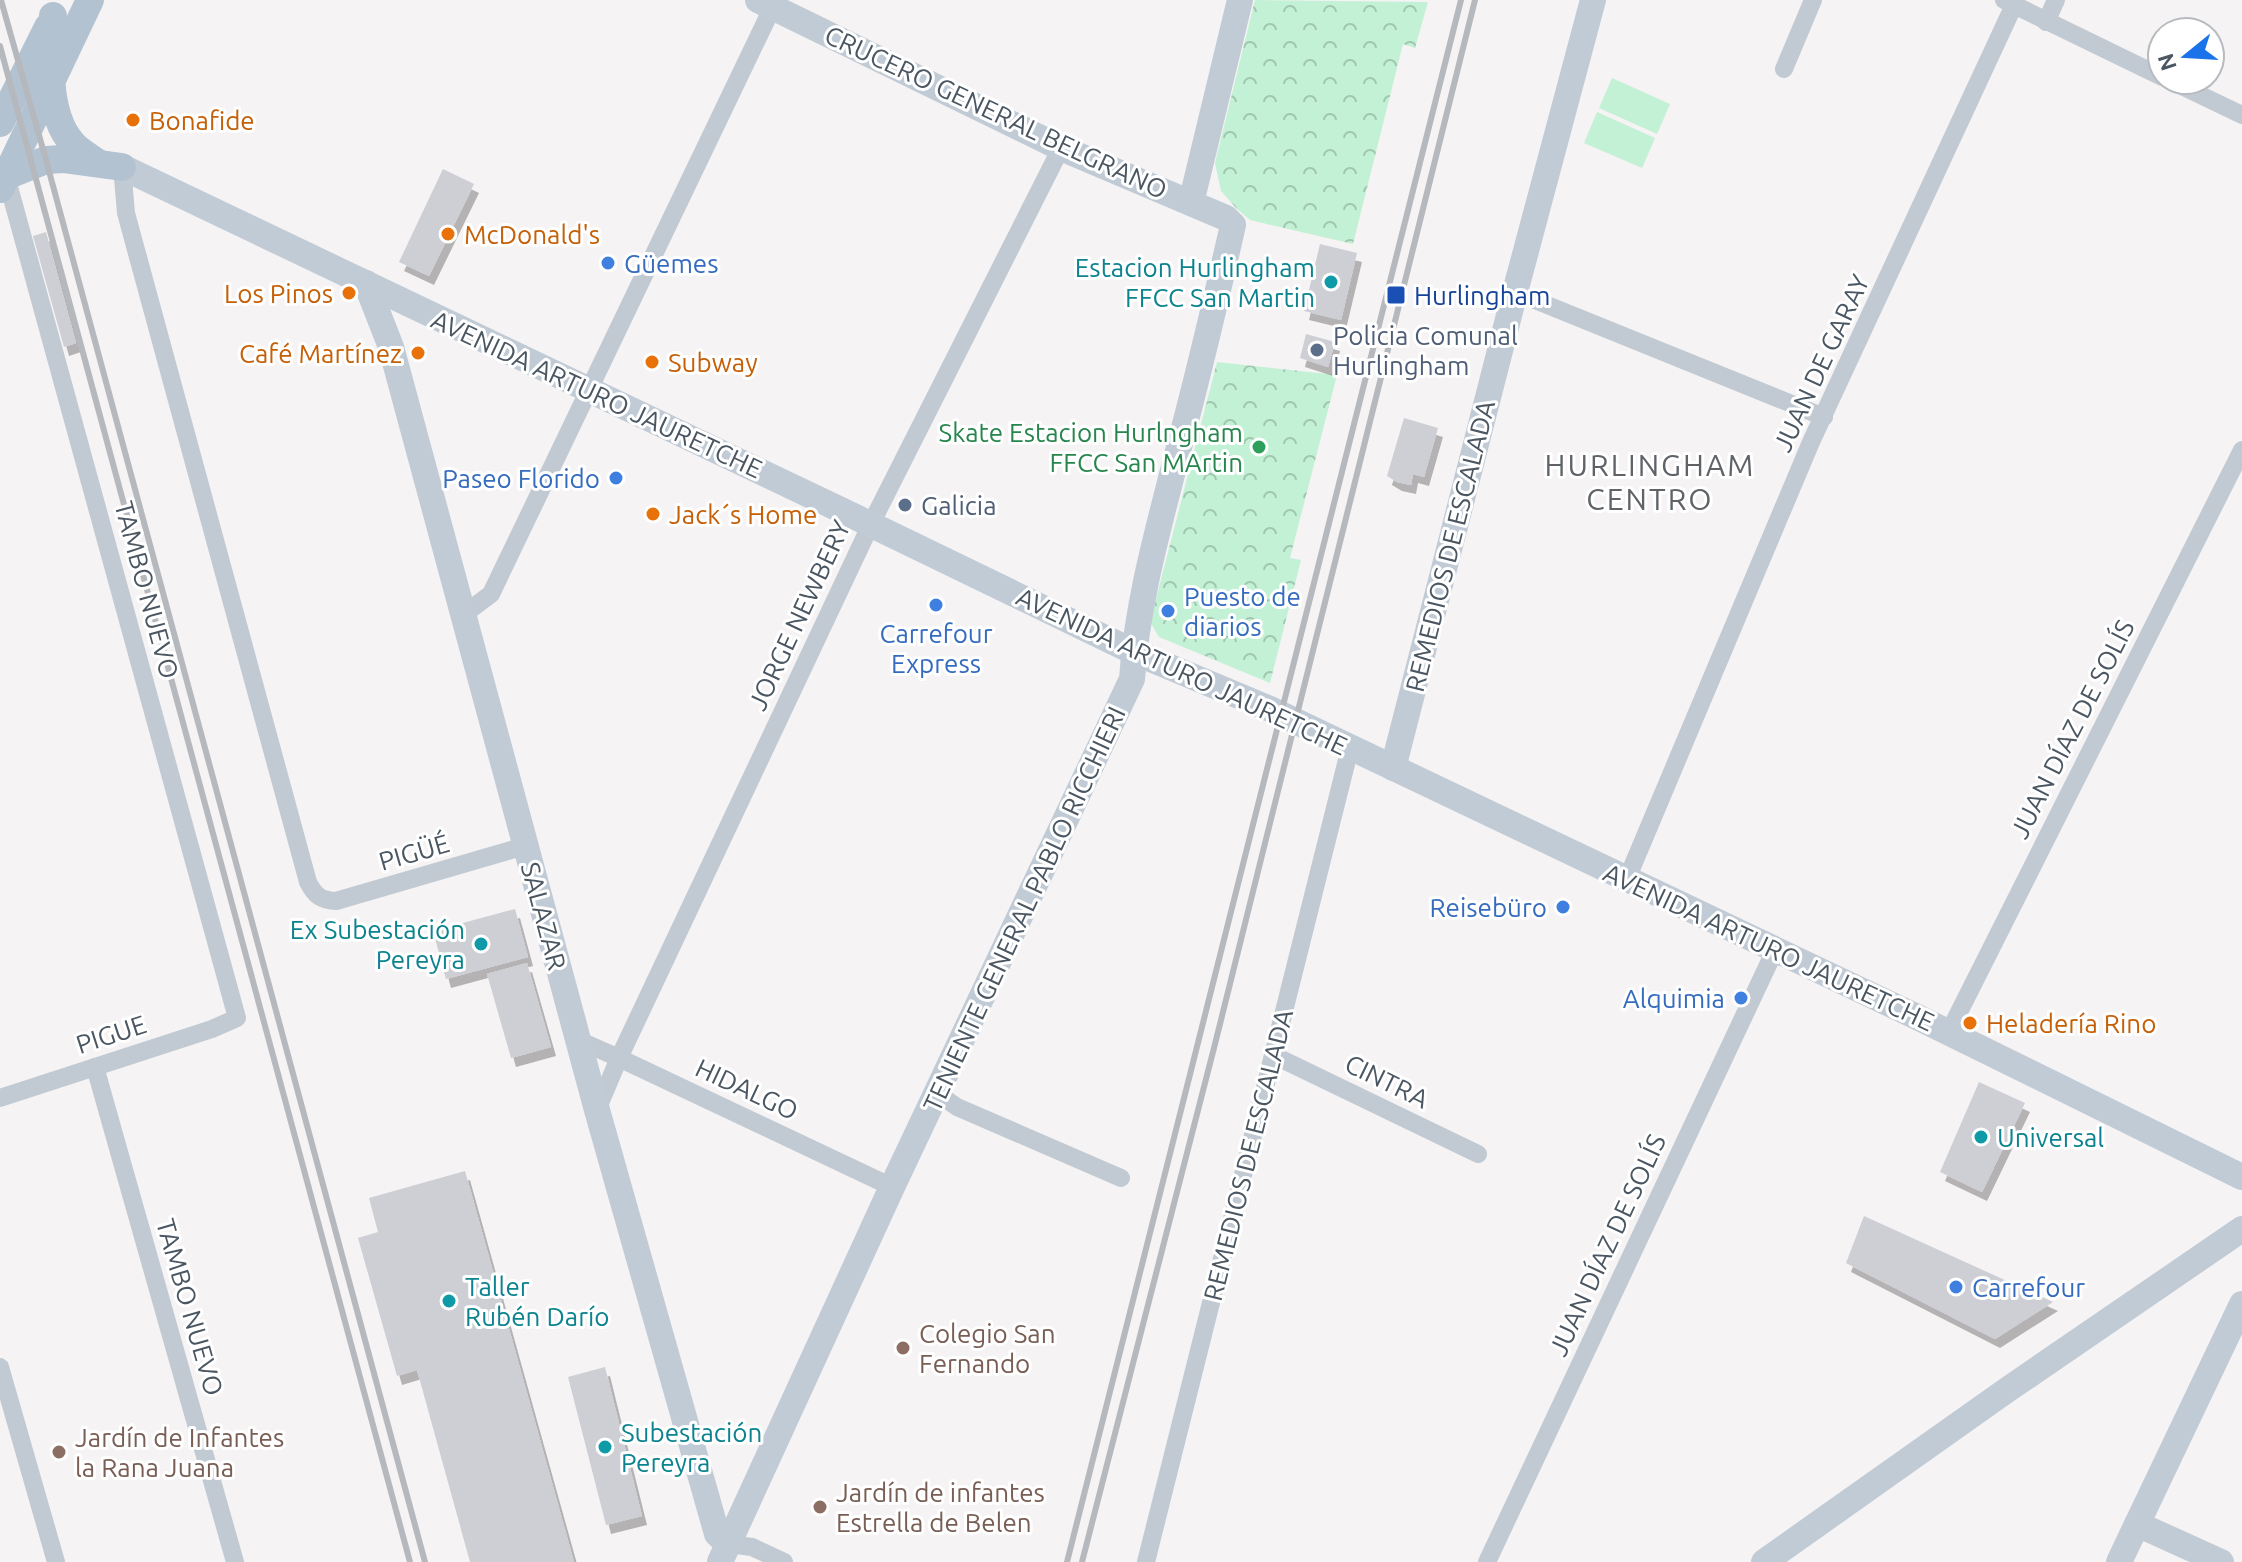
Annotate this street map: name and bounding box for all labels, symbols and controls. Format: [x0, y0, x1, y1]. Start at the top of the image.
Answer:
north arrow [2146, 16, 2226, 96]
street label: CRUCERO GENERAL BELGRANO [820, 20, 1172, 204]
text: N [2152, 51, 2181, 74]
place label: Bonafide [149, 106, 255, 135]
marker: Bonafide [124, 111, 142, 129]
place label: McDonald's [464, 220, 600, 249]
marker: McDonald's [439, 225, 457, 243]
place label: Güemes [624, 249, 719, 278]
place label: Estacion Hurlingham FFCC San Martin [1075, 253, 1315, 312]
marker: Güemes [599, 254, 617, 272]
street label: JUAN DE GARAY [1767, 270, 1875, 456]
marker: Estacion Hurlingham FFCC San Martin [1322, 273, 1340, 291]
place label: Los Pinos [224, 279, 333, 308]
place label: Hurlingham [1414, 281, 1550, 310]
marker: Los Pinos [340, 284, 358, 302]
marker: Hurlingham [1385, 284, 1407, 306]
street label: AVENIDA ARTURO JAURETCHE [427, 305, 767, 483]
place label: Policia Comunal Hurlingham [1333, 321, 1518, 380]
place label: Café Martínez [239, 339, 402, 368]
marker: Policia Comunal Hurlingham [1308, 341, 1326, 359]
marker: Café Martínez [409, 344, 427, 362]
place label: Subway [668, 348, 758, 377]
marker: Subway [643, 353, 661, 371]
street label: REMEDIOS DE ESCALADA [1400, 397, 1500, 695]
place label: Skate Estacion Hurlngham FFCC San MArtin [939, 418, 1243, 477]
marker: Skate Estacion Hurlngham FFCC San MArtin [1250, 438, 1268, 456]
district label: HURLINGHAM CENTRO [1545, 448, 1755, 516]
place label: Paseo Florido [442, 464, 600, 493]
marker: Paseo Florido [607, 469, 625, 487]
place label: Galicia [921, 491, 997, 520]
marker: Galicia [896, 496, 914, 514]
street label: TAMBO NUEVO [109, 498, 185, 682]
place label: Jack´s Home [669, 500, 817, 529]
marker: Jack´s Home [644, 505, 662, 523]
street label: JORGE NEWBERY [742, 516, 856, 714]
street label: AVENIDA ARTURO JAURETCHE [1012, 582, 1352, 760]
place label: Puesto de diarios [1184, 582, 1301, 641]
marker: Carrefour Express [927, 596, 945, 614]
marker: Puesto de diarios [1159, 602, 1177, 620]
street label: JUAN DÍAZ DE SOLÍS [2003, 615, 2140, 843]
place label: Carrefour Express [879, 619, 993, 678]
street label: TENIENTE GENERAL PABLO RICCHIERI [917, 702, 1131, 1116]
street label: PIGÜÉ [375, 827, 453, 876]
street label: AVENIDA ARTURO JAURETCHE [1599, 858, 1939, 1036]
street label: SALAZAR [516, 859, 572, 973]
place label: Reisebüro [1429, 893, 1547, 922]
marker: Reisebüro [1554, 898, 1572, 916]
place label: Ex Subestación Pereyra [290, 915, 465, 974]
marker: Ex Subestación Pereyra [472, 935, 490, 953]
place label: Alquimia [1623, 984, 1725, 1013]
marker: Alquimia [1732, 989, 1750, 1007]
street label: REMEDIOS DE ESCALADA [1198, 1006, 1298, 1304]
street label: PIGUE [72, 1009, 150, 1059]
place label: Heladería Rino [1986, 1009, 2156, 1038]
marker: Heladería Rino [1961, 1014, 1979, 1032]
street label: CINTRA [1340, 1048, 1434, 1114]
street label: HIDALGO [691, 1053, 803, 1125]
place label: Universal [1997, 1123, 2104, 1152]
marker: Universal [1972, 1128, 1990, 1146]
street label: JUAN DÍAZ DE SOLÍS [1542, 1129, 1671, 1360]
street label: TAMBO NUEVO [151, 1215, 229, 1399]
place label: Taller Rubén Darío [465, 1272, 610, 1331]
place label: Carrefour [1972, 1273, 2085, 1302]
marker: Carrefour [1947, 1278, 1965, 1296]
marker: Taller Rubén Darío [440, 1292, 458, 1310]
place label: Colegio San Fernando [919, 1319, 1056, 1378]
marker: Colegio San Fernando [894, 1339, 912, 1357]
place label: Subestación Pereyra [621, 1418, 762, 1477]
place label: Jardín de Infantes la Rana Juana [75, 1423, 284, 1482]
marker: Subestación Pereyra [596, 1438, 614, 1456]
marker: Jardín de Infantes la Rana Juana [50, 1443, 68, 1461]
place label: Jardín de infantes Estrella de Belen [836, 1478, 1045, 1537]
marker: Jardín de infantes Estrella de Belen [811, 1498, 829, 1516]

